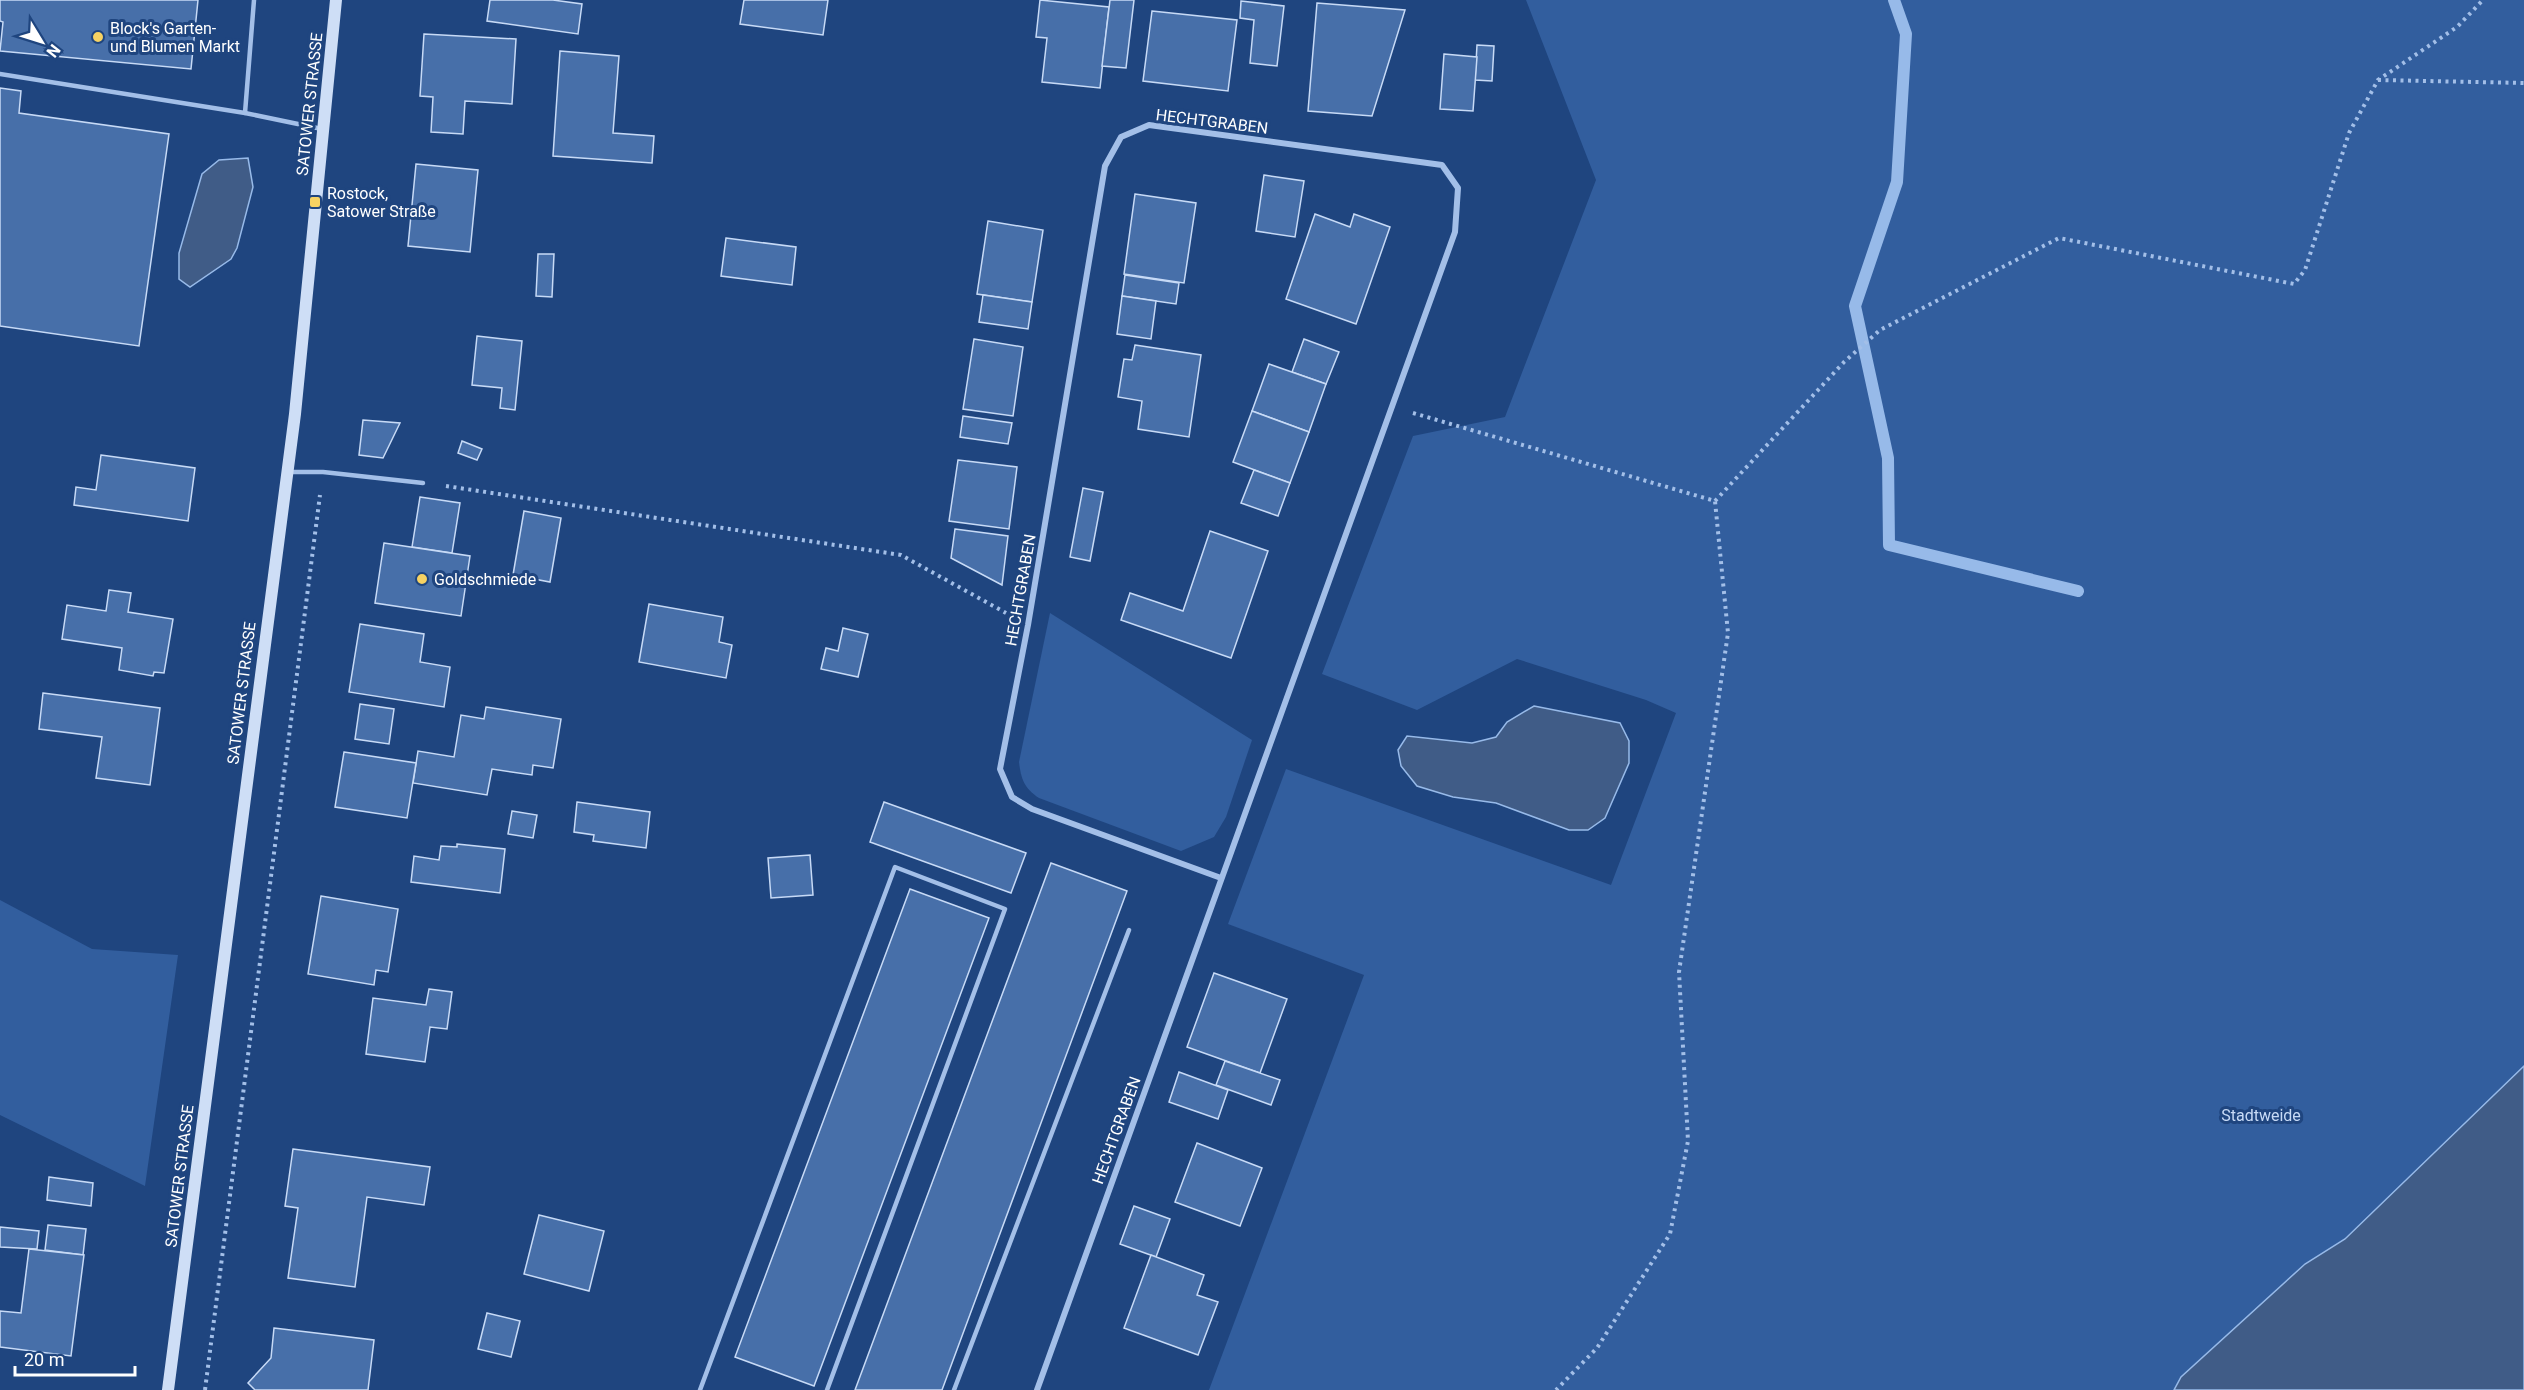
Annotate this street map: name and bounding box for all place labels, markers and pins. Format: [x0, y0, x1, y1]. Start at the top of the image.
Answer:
place label: Block's Garten- und Blumen Markt [110, 19, 240, 56]
marker: Block's Garten- und Blumen Markt [91, 30, 105, 44]
place label: Rostock, Satower Straße [327, 184, 436, 221]
marker: Rostock, Satower Straße [308, 195, 322, 209]
place label: Goldschmiede [434, 570, 536, 589]
marker: Goldschmiede [415, 572, 429, 586]

